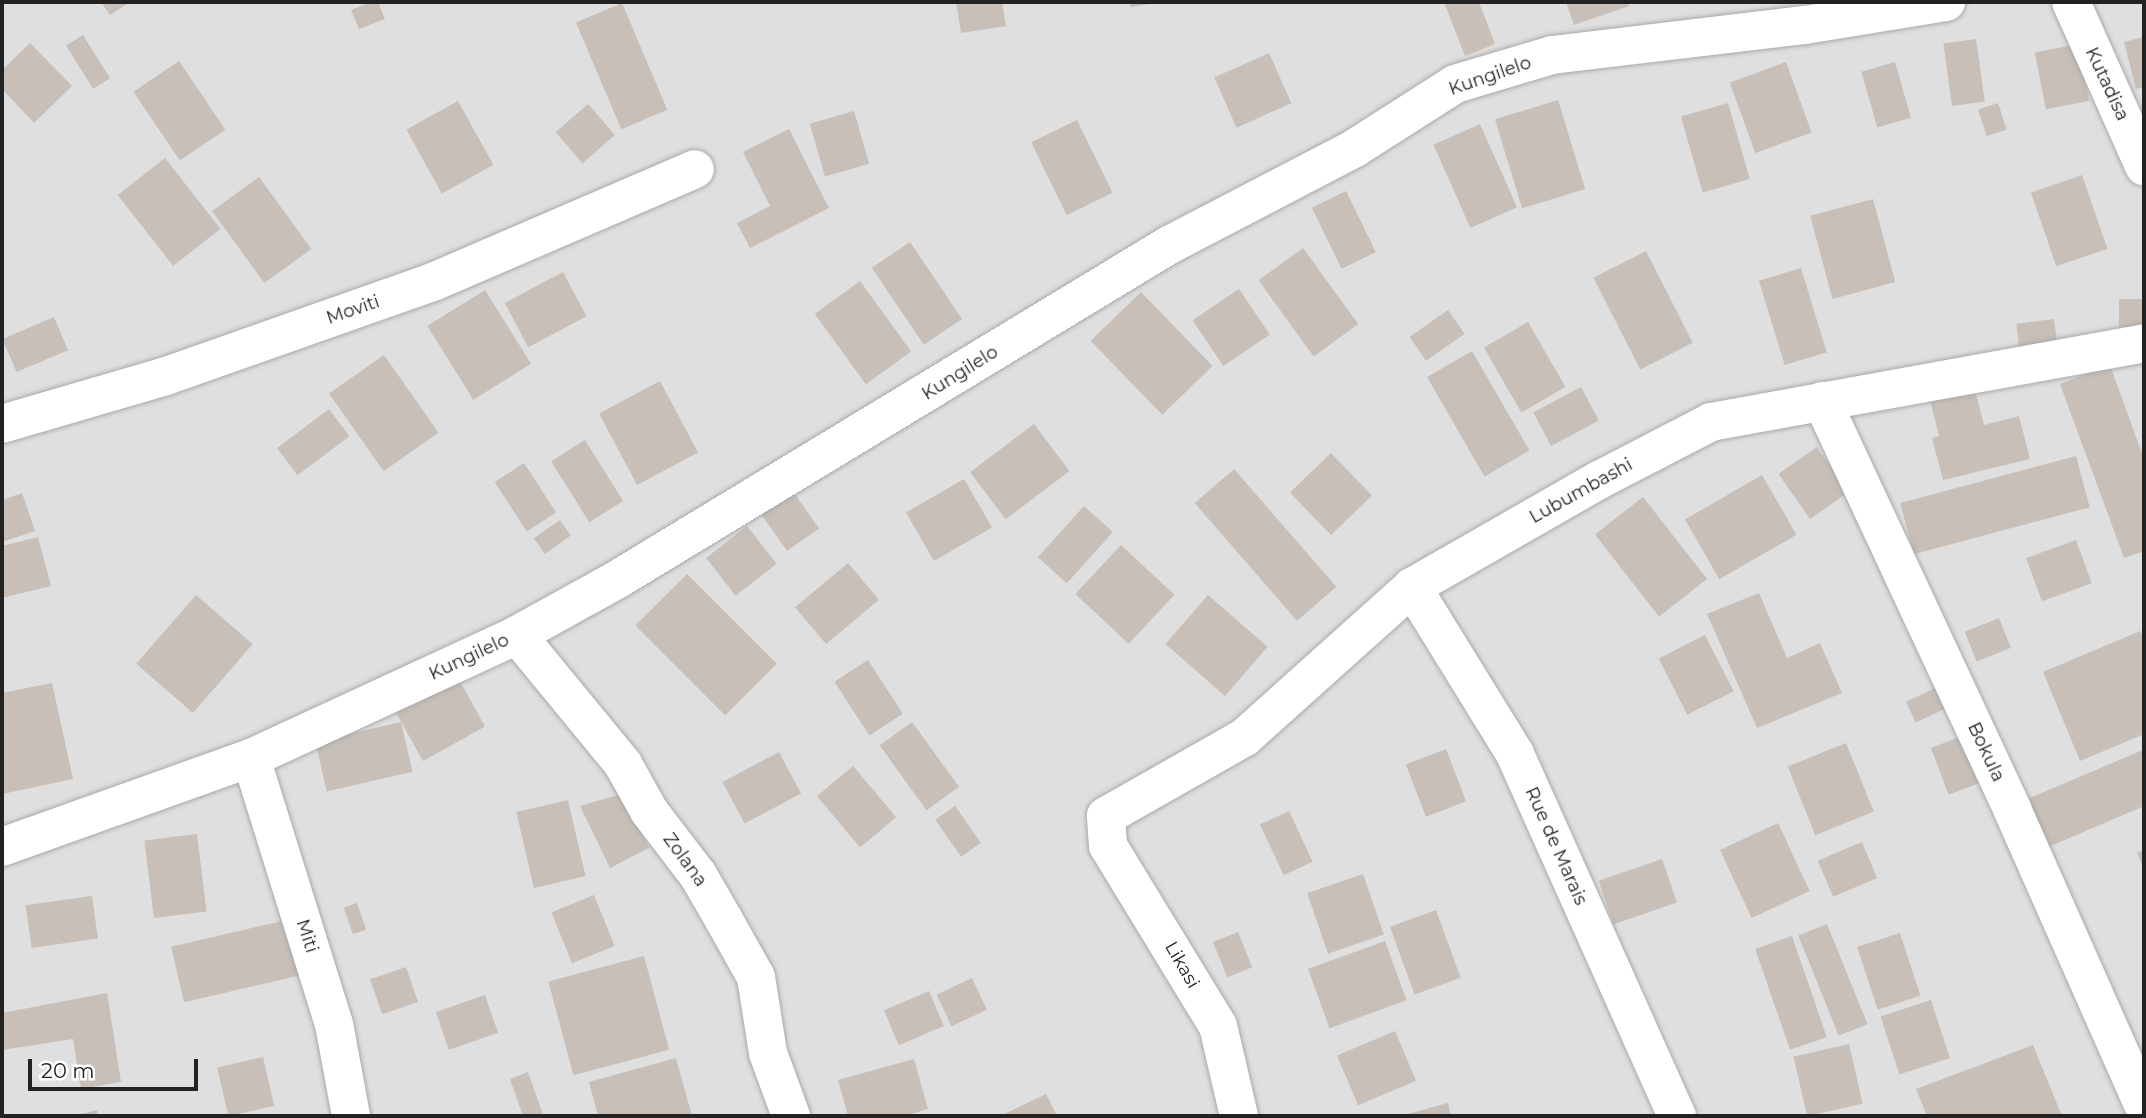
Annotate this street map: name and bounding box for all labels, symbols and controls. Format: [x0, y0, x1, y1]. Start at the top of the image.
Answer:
street label: Kutadisa [2081, 44, 2133, 124]
street label: Kungilelo [1446, 52, 1534, 100]
street label: Moviti [324, 291, 382, 329]
street label: Kungilelo [918, 341, 1002, 405]
street label: Lubumbashi [1526, 454, 1636, 528]
street label: Kungilelo [426, 629, 512, 685]
street label: Bokula [1963, 719, 2009, 785]
street label: Rue de Marais [1520, 784, 1592, 908]
street label: Zolana [658, 829, 712, 891]
street label: Miti [291, 916, 323, 956]
street label: Likasi [1160, 938, 1204, 992]
scale bar [32, 1044, 201, 1088]
text: 20 m [41, 1058, 95, 1083]

